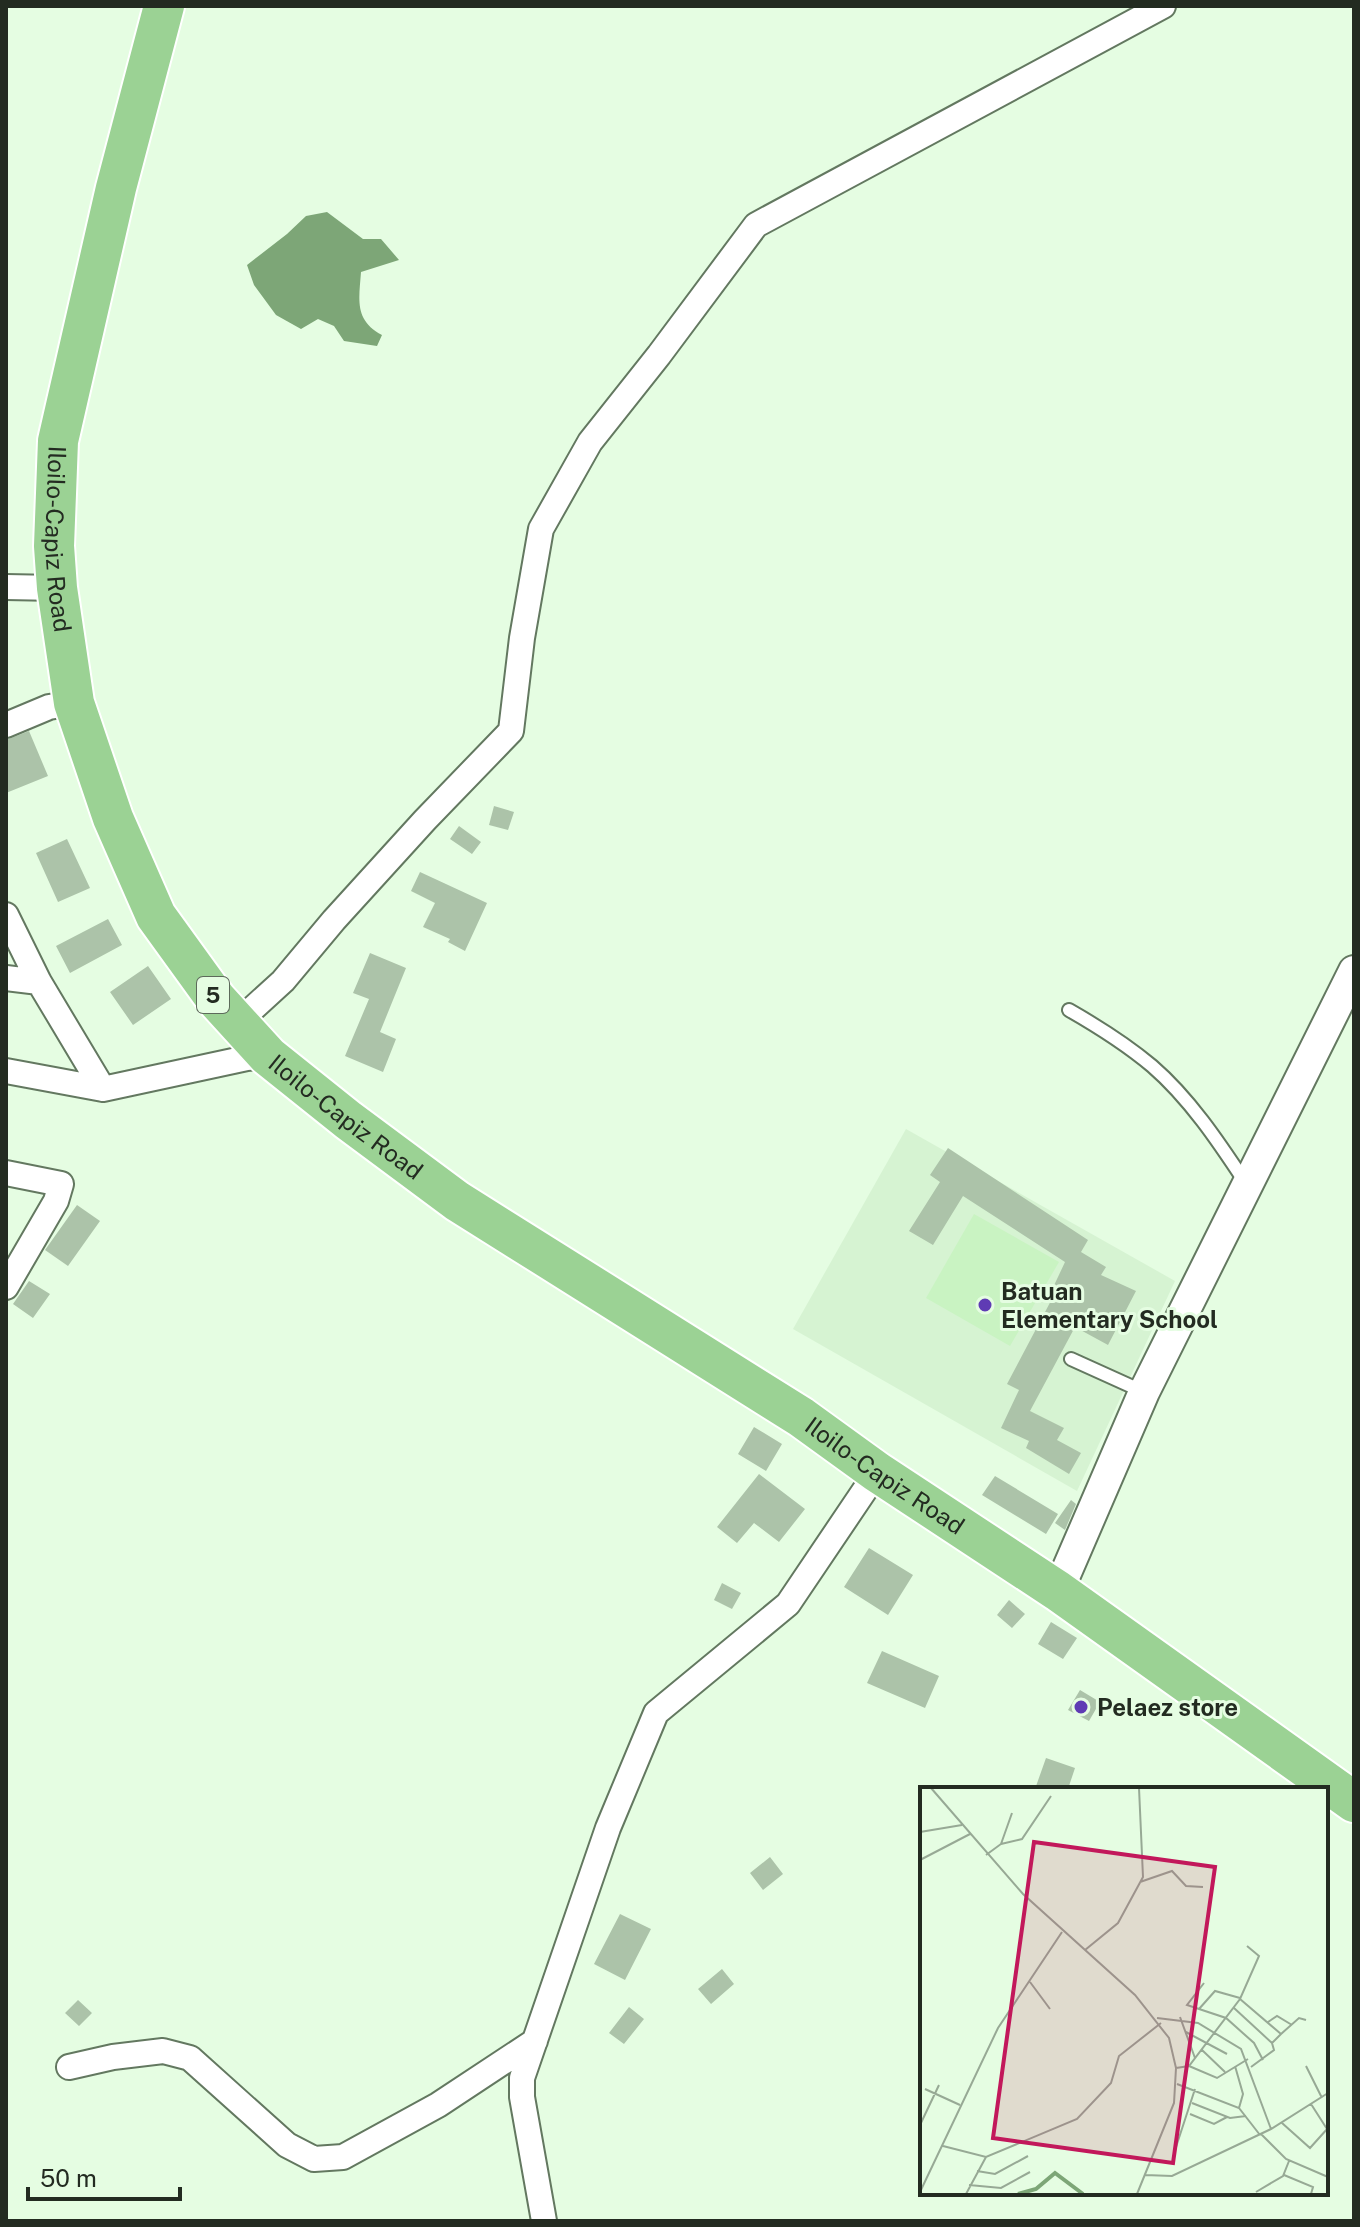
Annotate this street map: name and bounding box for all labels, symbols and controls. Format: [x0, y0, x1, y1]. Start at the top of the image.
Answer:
street label: Iloilo-Capiz Road [40, 445, 77, 634]
road number: 5 [197, 977, 229, 1013]
street label: Iloilo-Capiz Road [263, 1048, 428, 1185]
place label: Batuan Elementary School [1001, 1277, 1218, 1333]
marker: Batuan Elementary School [976, 1296, 994, 1314]
street label: Iloilo-Capiz Road [800, 1411, 970, 1540]
place label: Pelaez store [1097, 1693, 1238, 1721]
marker: Pelaez store [1072, 1698, 1090, 1716]
inset map [920, 1787, 1328, 2195]
scale bar [28, 2151, 180, 2201]
text: 50 m [40, 2164, 97, 2192]

